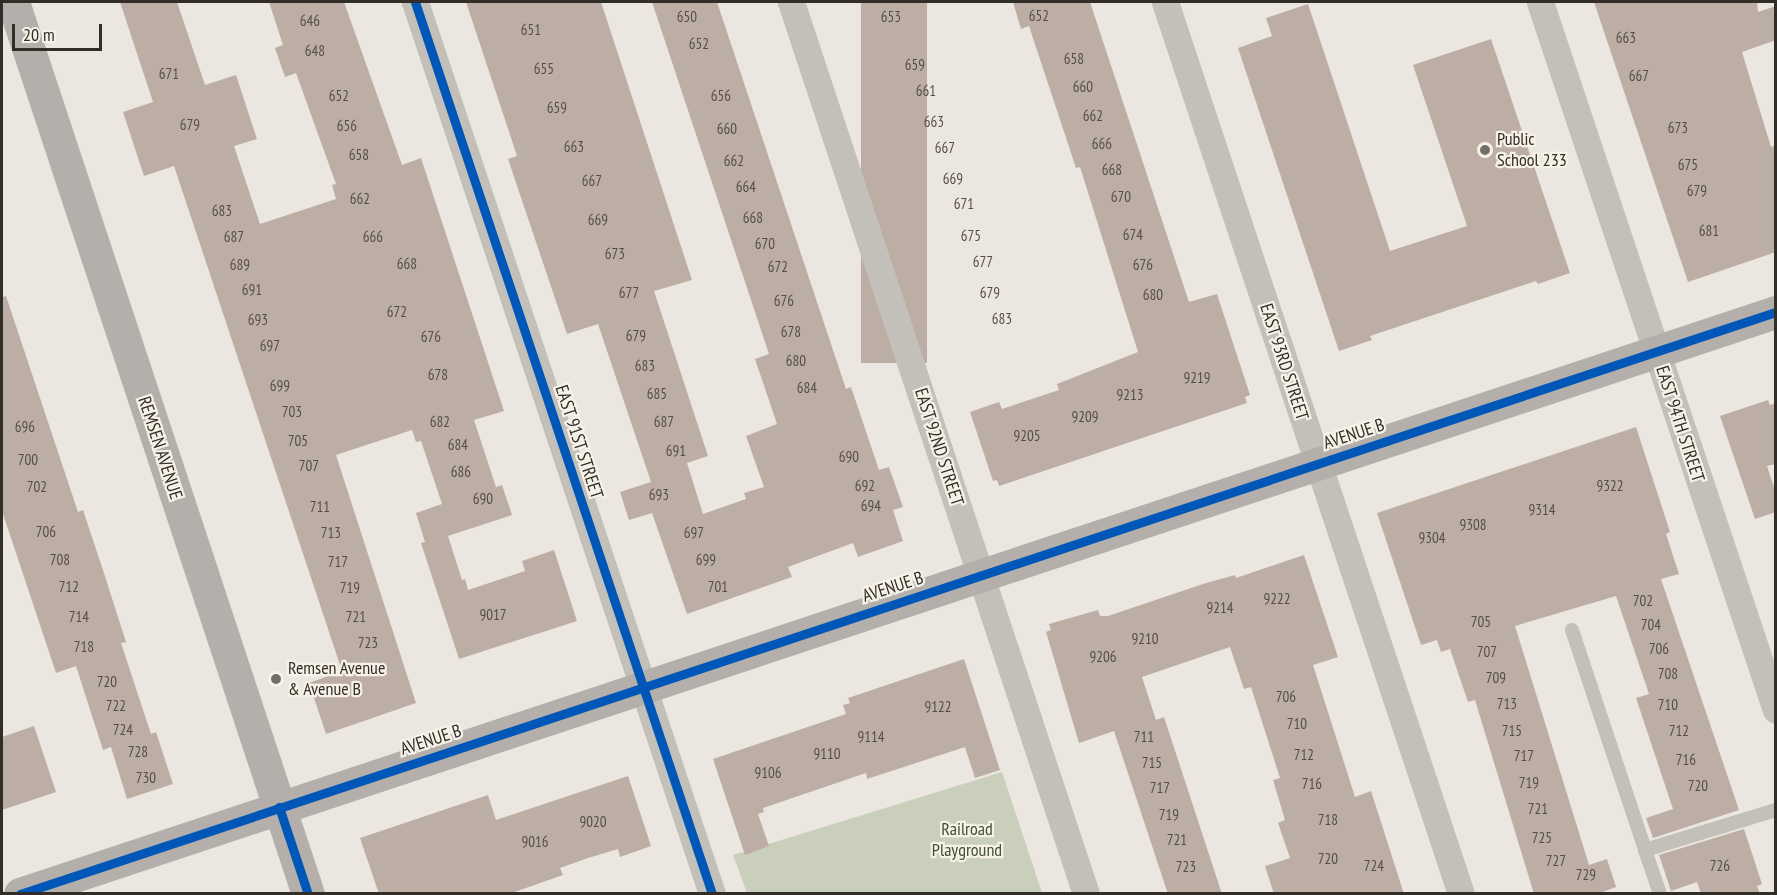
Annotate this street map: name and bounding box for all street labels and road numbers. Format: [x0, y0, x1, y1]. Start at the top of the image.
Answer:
street label: EAST 93RD STREET [1255, 301, 1313, 423]
street label: EAST 94TH STREET [1651, 363, 1709, 485]
street label: EAST 91ST STREET [550, 382, 608, 502]
street label: EAST 92ND STREET [910, 385, 968, 509]
street label: REMSEN AVENUE [133, 394, 187, 502]
street label: AVENUE B [1321, 414, 1387, 454]
street label: AVENUE B [860, 567, 926, 607]
street label: AVENUE B [398, 720, 464, 760]

